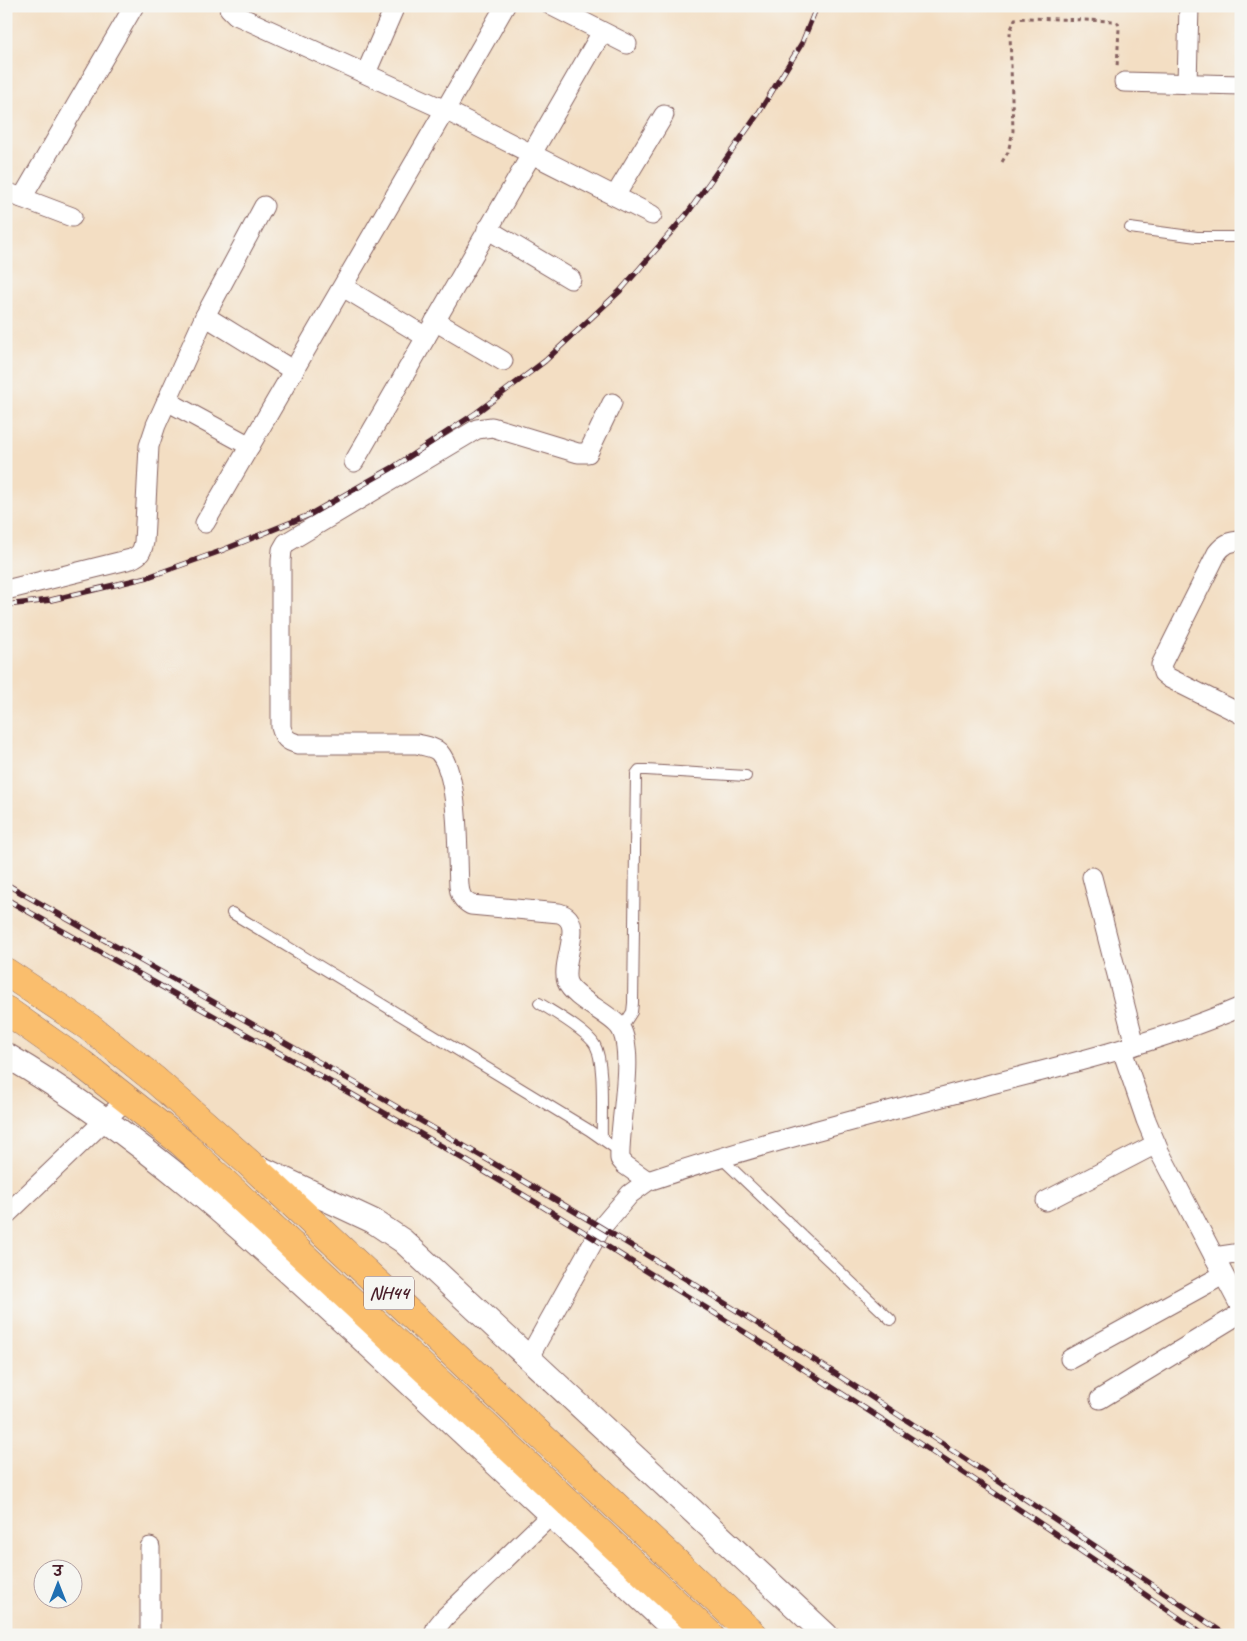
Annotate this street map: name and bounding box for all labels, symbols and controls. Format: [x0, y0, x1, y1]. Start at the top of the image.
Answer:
road number: NH44 [364, 1276, 414, 1310]
north arrow [32, 1558, 82, 1608]
text: उ [51, 1563, 64, 1580]

